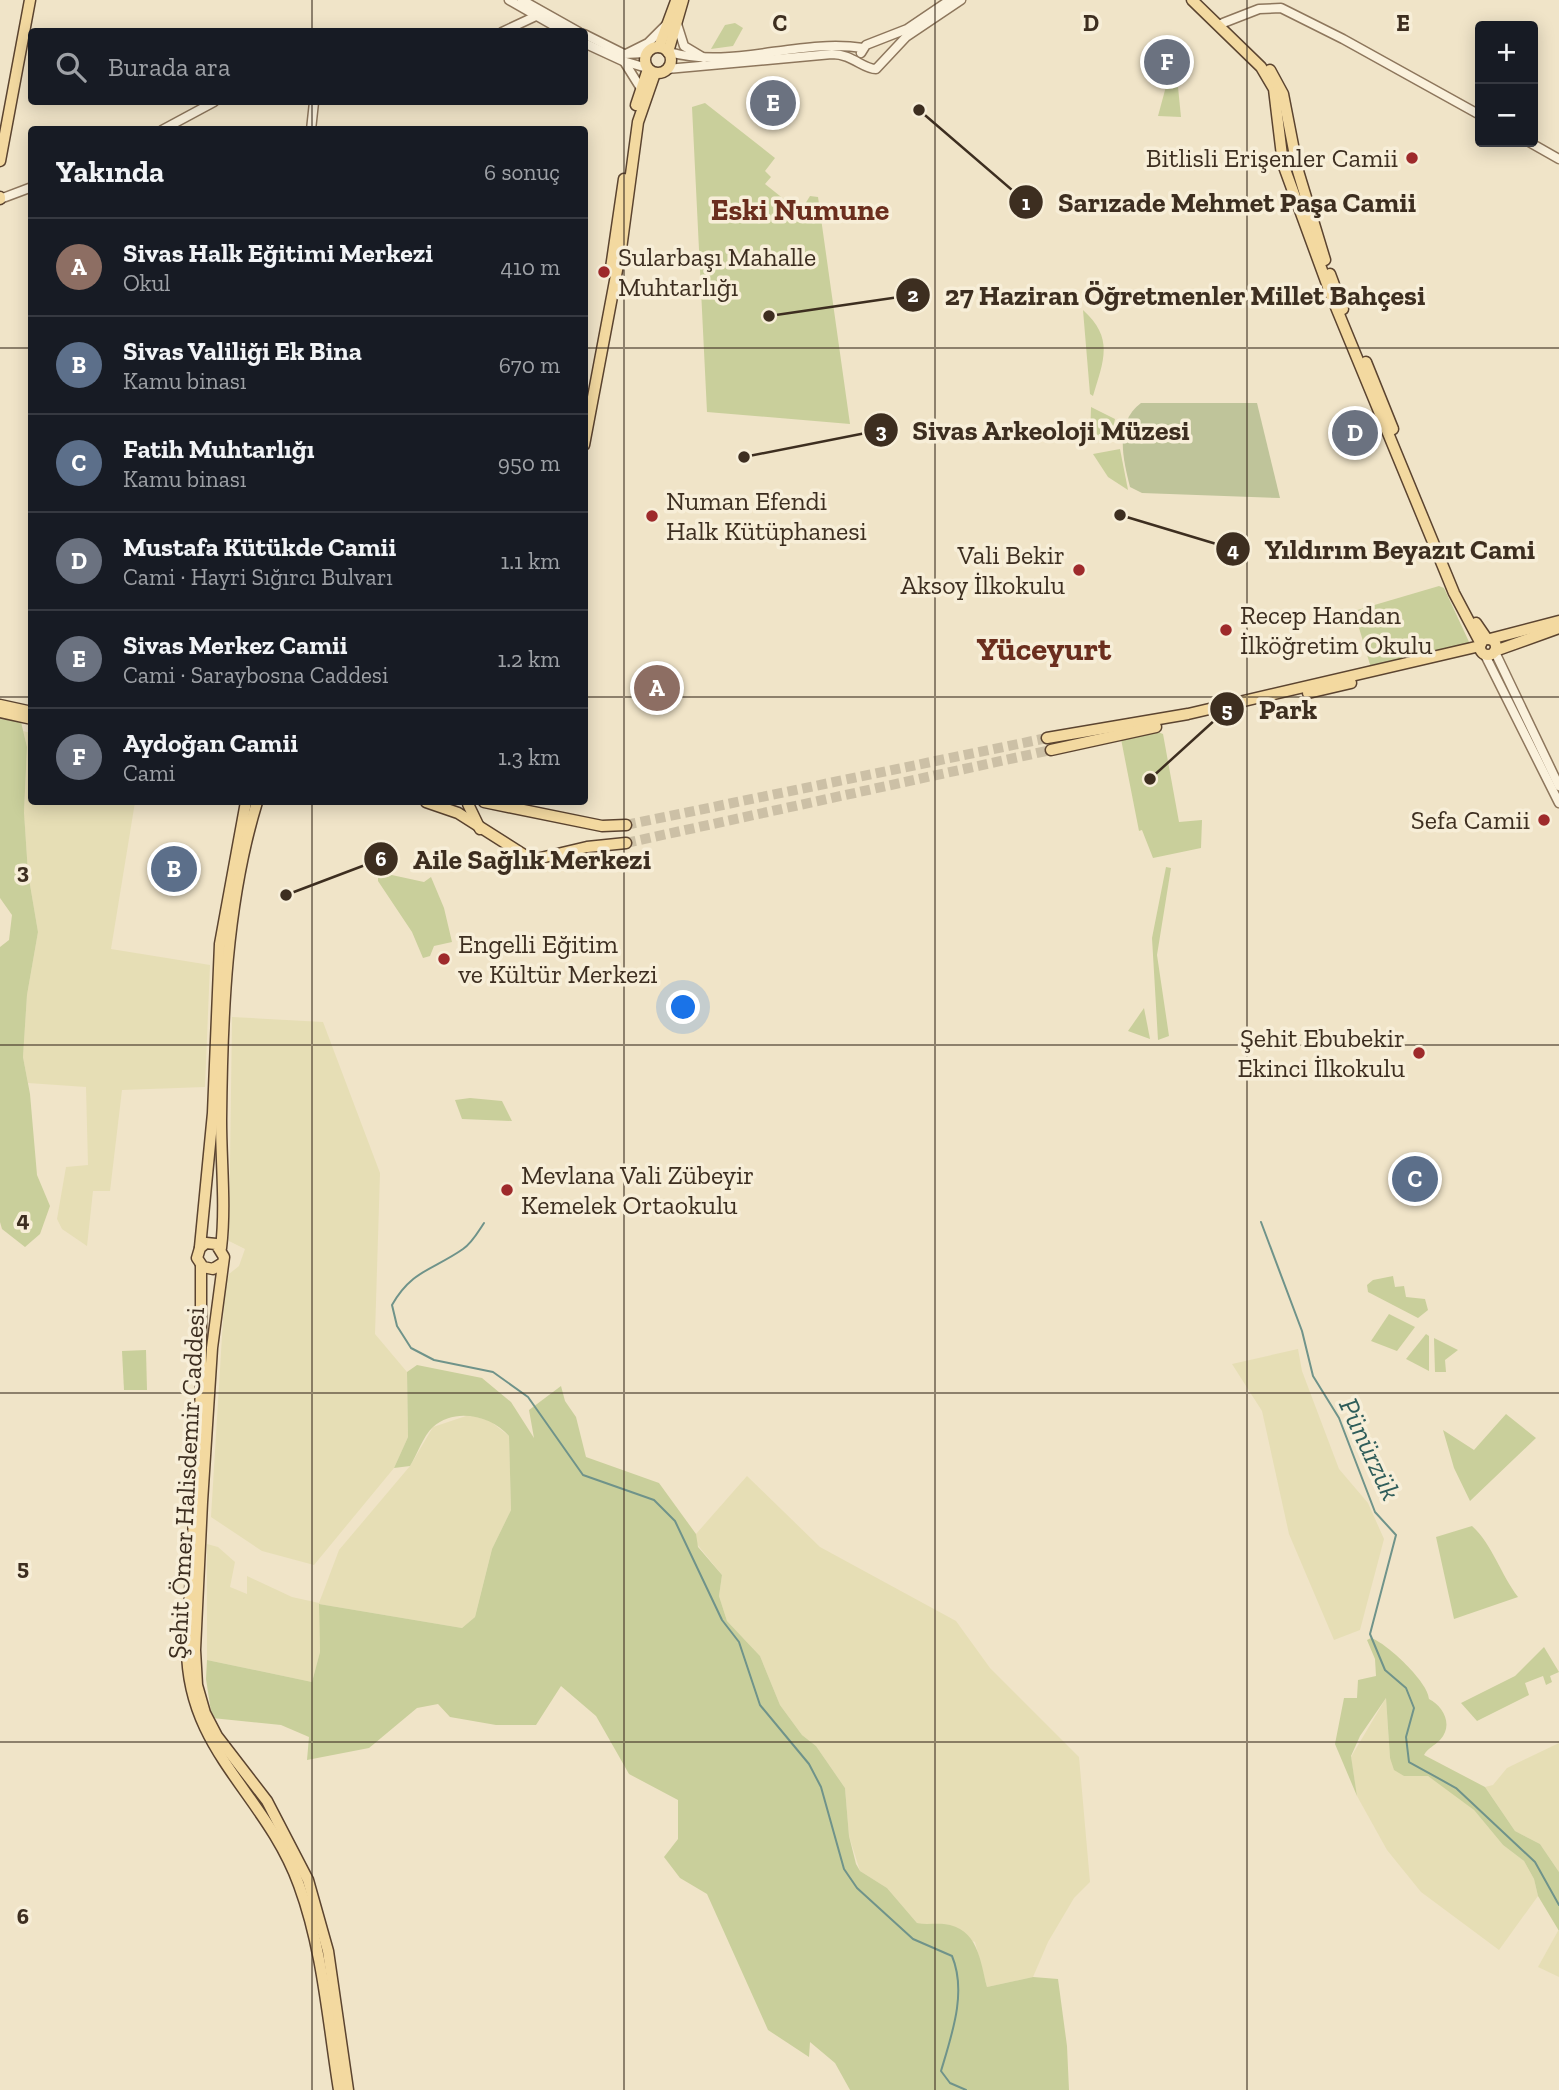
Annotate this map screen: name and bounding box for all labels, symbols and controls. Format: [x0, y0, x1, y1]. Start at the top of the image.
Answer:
text: C [773, 9, 787, 37]
text: D [1083, 9, 1099, 37]
text: E [1396, 9, 1410, 37]
map controls [1475, 21, 1538, 147]
button: + [1475, 21, 1538, 84]
search box [28, 28, 588, 105]
pin: F [1144, 36, 1190, 88]
icon: search [52, 48, 90, 86]
text: Burada ara [108, 51, 231, 83]
pin: E [750, 77, 796, 129]
button: − [1475, 84, 1538, 147]
place label: Bitlisli Erişenler Camii [1146, 142, 1398, 174]
marker: Bitlisli Erişenler Camii [1404, 150, 1420, 166]
text: Yakında [56, 154, 164, 190]
text: 6 sonuç [484, 158, 560, 186]
callout: Sarızade Mehmet Paşa Camii [1009, 178, 1430, 227]
text: Sarızade Mehmet Paşa Camii [1058, 186, 1416, 219]
text: 1 [1022, 190, 1031, 215]
district label: Eski Numune [711, 192, 889, 228]
text: Sivas Halk Eğitimi Merkezi [123, 237, 433, 269]
place label: Sularbaşı Mahalle Muhtarlığı [618, 241, 816, 303]
text: A [71, 253, 87, 281]
text: 410 m [500, 253, 560, 281]
marker: Sularbaşı Mahalle Muhtarlığı [596, 264, 612, 280]
text: Okul [123, 269, 170, 297]
callout: 27 Haziran Öğretmenler Millet Bahçesi [895, 271, 1439, 320]
text: 27 Haziran Öğretmenler Millet Bahçesi [945, 279, 1425, 312]
text: 2 [907, 282, 919, 307]
text: Sivas Valiliği Ek Bina [123, 335, 362, 367]
text: B [72, 351, 86, 379]
text: 670 m [499, 351, 560, 379]
text: Kamu binası [123, 367, 246, 395]
callout: Sivas Arkeoloji Müzesi [863, 406, 1204, 455]
pin: D [1332, 407, 1378, 459]
text: Sivas Arkeoloji Müzesi [912, 414, 1190, 447]
text: 3 [875, 418, 887, 443]
text: Fatih Muhtarlığı [123, 433, 314, 465]
text: C [72, 449, 86, 477]
text: 950 m [498, 449, 560, 477]
text: Kamu binası [123, 465, 246, 493]
place label: Numan Efendi Halk Kütüphanesi [666, 485, 867, 547]
marker: Numan Efendi Halk Kütüphanesi [644, 508, 660, 524]
callout: Yıldırım Beyazıt Cami [1215, 525, 1549, 574]
text: Mustafa Kütükde Camii [123, 531, 396, 563]
text: Yıldırım Beyazıt Cami [1265, 533, 1535, 566]
text: 4 [1227, 537, 1239, 562]
place label: Vali Bekir Aksoy İlkokulu [900, 539, 1065, 601]
text: D [71, 547, 87, 575]
text: 1.1 km [500, 547, 560, 575]
marker: Vali Bekir Aksoy İlkokulu [1071, 562, 1087, 578]
text: Cami · Hayri Sığırcı Bulvarı [123, 563, 393, 591]
place label: Recep Handan İlköğretim Okulu [1240, 599, 1433, 661]
marker: Recep Handan İlköğretim Okulu [1218, 622, 1234, 638]
text: Sivas Merkez Camii [123, 629, 348, 661]
district label: Yüceyurt [977, 629, 1112, 668]
text: E [72, 645, 86, 673]
text: 1.2 km [497, 645, 560, 673]
text: Cami · Saraybosna Caddesi [123, 661, 388, 689]
pin: A [634, 662, 680, 714]
callout: Park [1209, 685, 1331, 734]
text: Park [1259, 693, 1318, 726]
text: 5 [1222, 697, 1233, 722]
text: Aydoğan Camii [123, 727, 298, 759]
text: F [72, 743, 86, 771]
text: 1.3 km [498, 743, 560, 771]
text: Cami [123, 759, 175, 787]
place label: Sefa Camii [1411, 804, 1530, 836]
marker: Sefa Camii [1536, 812, 1552, 828]
callout: Aile Sağlık Merkezi [364, 834, 665, 883]
pin: B [151, 843, 197, 895]
text: Aile Sağlık Merkezi [413, 843, 651, 876]
text: 6 [375, 846, 387, 871]
text: 3 [17, 857, 29, 885]
place label: Engelli Eğitim ve Kültür Merkezi [458, 928, 658, 990]
marker: Engelli Eğitim ve Kültür Merkezi [436, 951, 452, 967]
your location [666, 990, 700, 1024]
place label: Şehit Ebubekir Ekinci İlkokulu [1238, 1022, 1405, 1084]
marker: Şehit Ebubekir Ekinci İlkokulu [1411, 1045, 1427, 1061]
pin: C [1392, 1153, 1438, 1205]
place label: Mevlana Vali Zübeyir Kemelek Ortaokulu [521, 1159, 754, 1221]
marker: Mevlana Vali Zübeyir Kemelek Ortaokulu [499, 1182, 515, 1198]
text: 4 [16, 1205, 30, 1233]
street label: Şehit Ömer Halisdemir Caddesi [161, 1306, 211, 1660]
water label: Pünürzük [1332, 1393, 1408, 1505]
text: 5 [17, 1553, 29, 1581]
text: 6 [17, 1902, 29, 1930]

